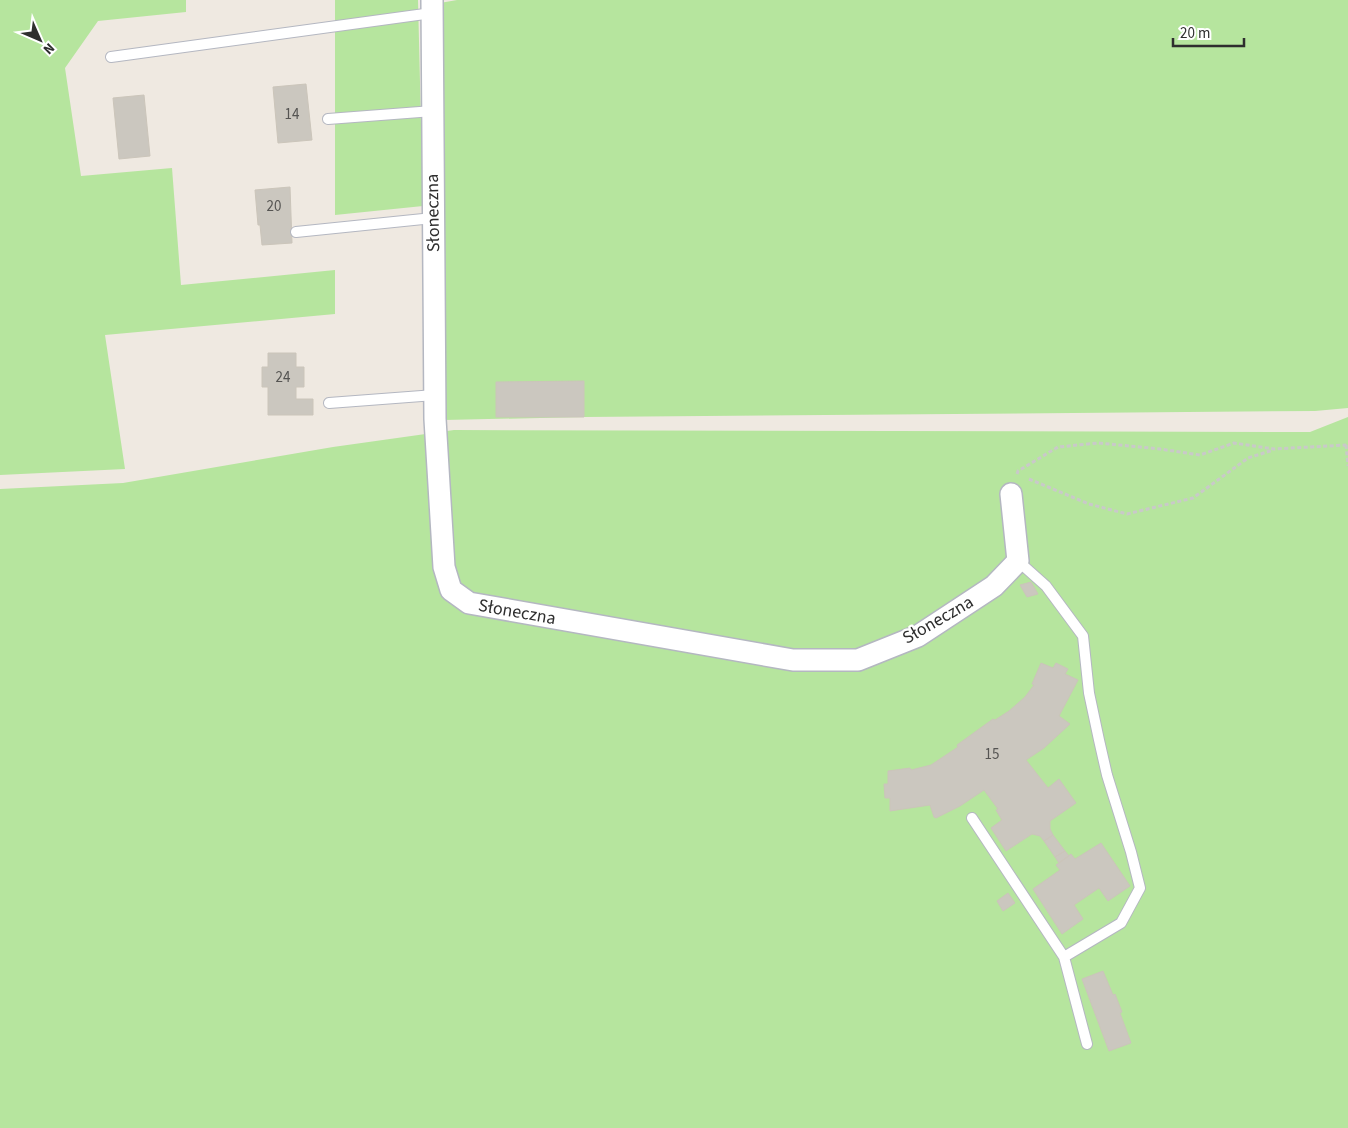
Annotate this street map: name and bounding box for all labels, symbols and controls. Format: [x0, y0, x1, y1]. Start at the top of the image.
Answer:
north arrow [15, 15, 65, 65]
scale bar [1173, 15, 1244, 47]
text: 20 m [1180, 23, 1210, 44]
text: N [38, 38, 59, 59]
house number: 14 [285, 104, 300, 125]
street label: Słoneczna [420, 174, 446, 252]
house number: 20 [267, 196, 281, 217]
house number: 24 [276, 367, 291, 388]
street label: Słoneczna [898, 590, 978, 650]
street label: Słoneczna [476, 593, 558, 631]
house number: 15 [985, 744, 999, 765]

